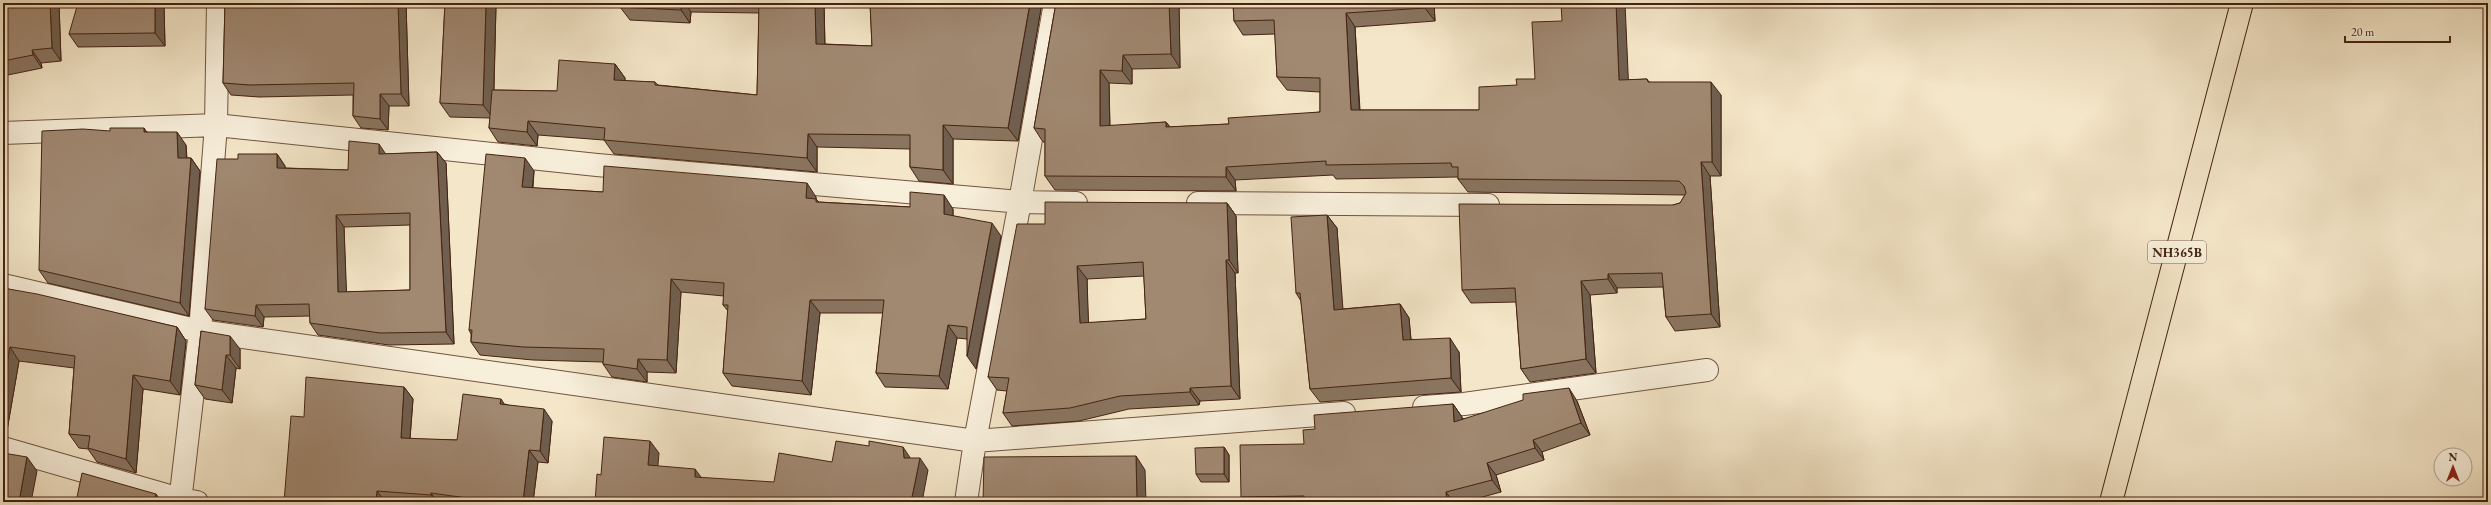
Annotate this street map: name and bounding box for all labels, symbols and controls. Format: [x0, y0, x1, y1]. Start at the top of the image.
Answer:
scale bar [2345, 18, 2450, 44]
text: 20 m [2351, 24, 2375, 40]
road number: NH365B [2148, 241, 2206, 263]
north arrow [2433, 447, 2473, 487]
text: N [2449, 450, 2458, 464]

